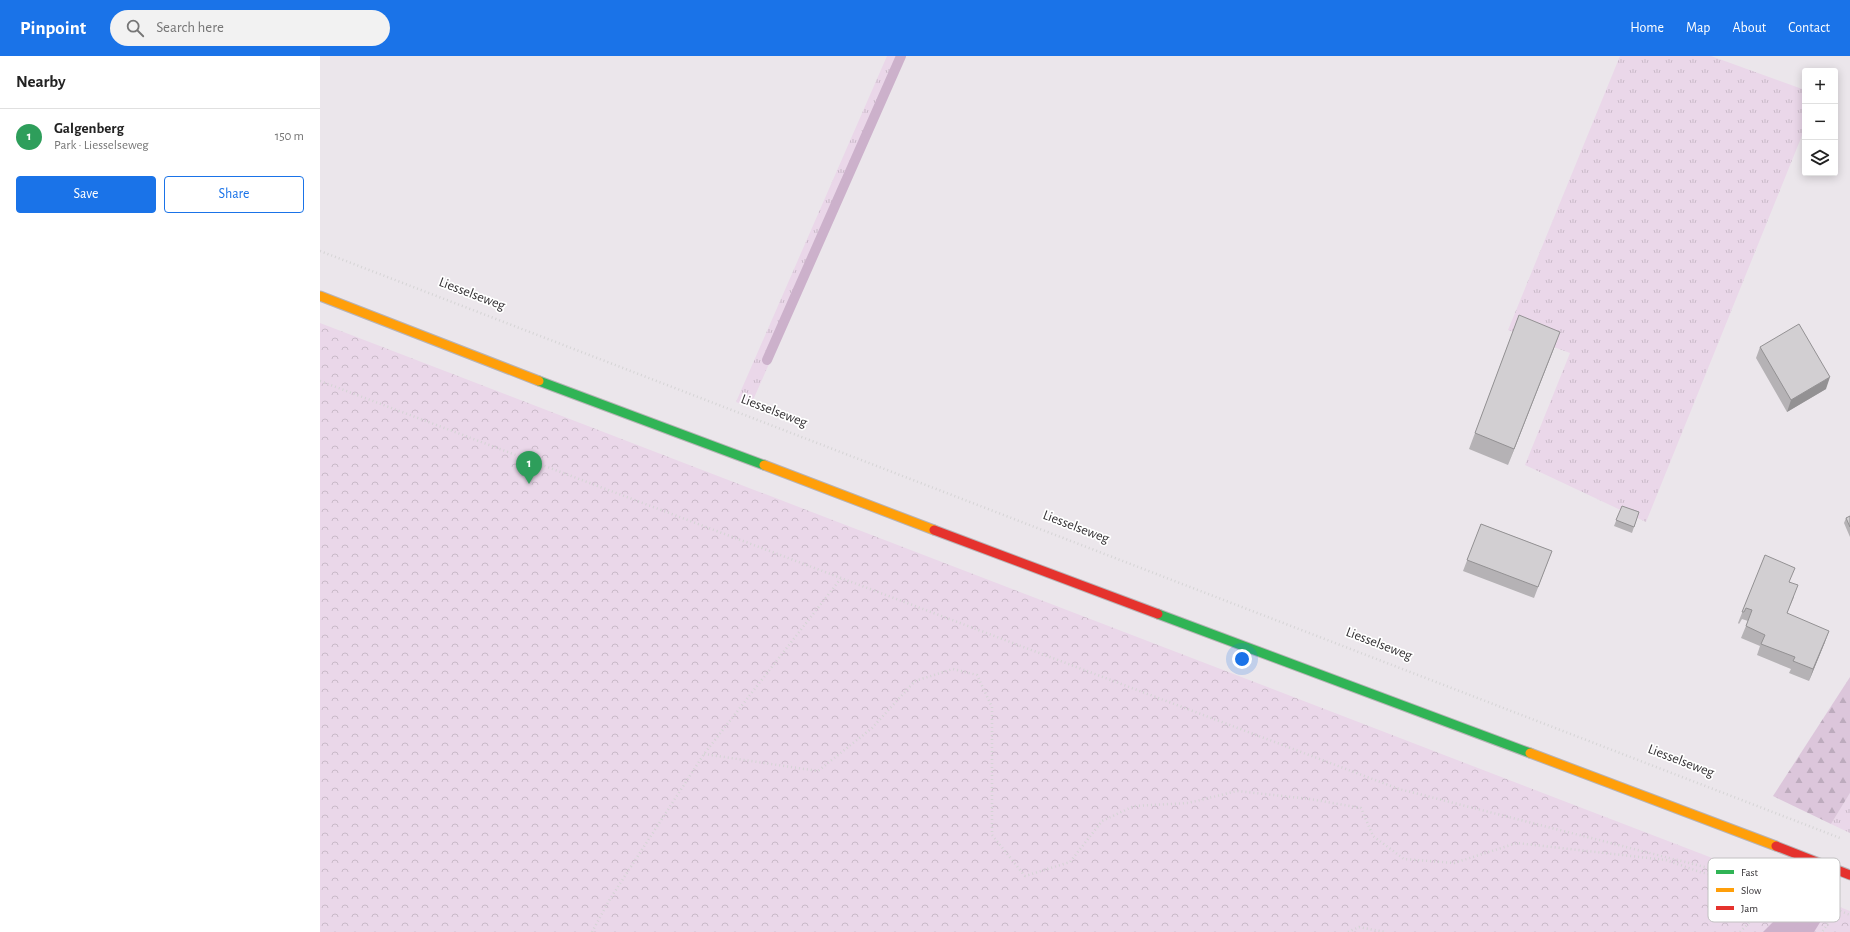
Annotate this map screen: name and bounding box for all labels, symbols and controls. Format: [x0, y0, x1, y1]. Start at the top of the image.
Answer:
search box [110, 10, 390, 46]
icon: search [124, 17, 146, 39]
text: Pinpoint [20, 19, 86, 38]
text: Search here [156, 20, 224, 35]
text: Home [1630, 21, 1664, 35]
text: Map [1686, 21, 1710, 35]
text: About [1732, 21, 1766, 35]
text: Contact [1788, 21, 1830, 35]
map controls [1802, 68, 1838, 176]
button: + [1802, 68, 1838, 104]
text: Nearby [16, 73, 66, 90]
button: − [1802, 104, 1838, 140]
text: Galgenberg [54, 121, 124, 136]
text: 1 [27, 130, 31, 143]
text: 150 m [275, 130, 304, 143]
text: Park · Liesselseweg [54, 139, 149, 152]
button: layers [1802, 140, 1838, 176]
button: Save [16, 176, 156, 213]
button: Share [164, 176, 304, 213]
street label: Liesselseweg [437, 275, 507, 313]
street label: Liesselseweg [739, 392, 809, 430]
pin: 1 [516, 451, 542, 484]
street label: Liesselseweg [1041, 508, 1111, 546]
street label: Liesselseweg [1344, 625, 1414, 663]
your location [1232, 649, 1252, 669]
street label: Liesselseweg [1646, 742, 1716, 780]
legend [1708, 858, 1840, 922]
text: Fast [1741, 867, 1759, 878]
text: Slow [1741, 885, 1762, 896]
text: Jam [1741, 903, 1758, 914]

